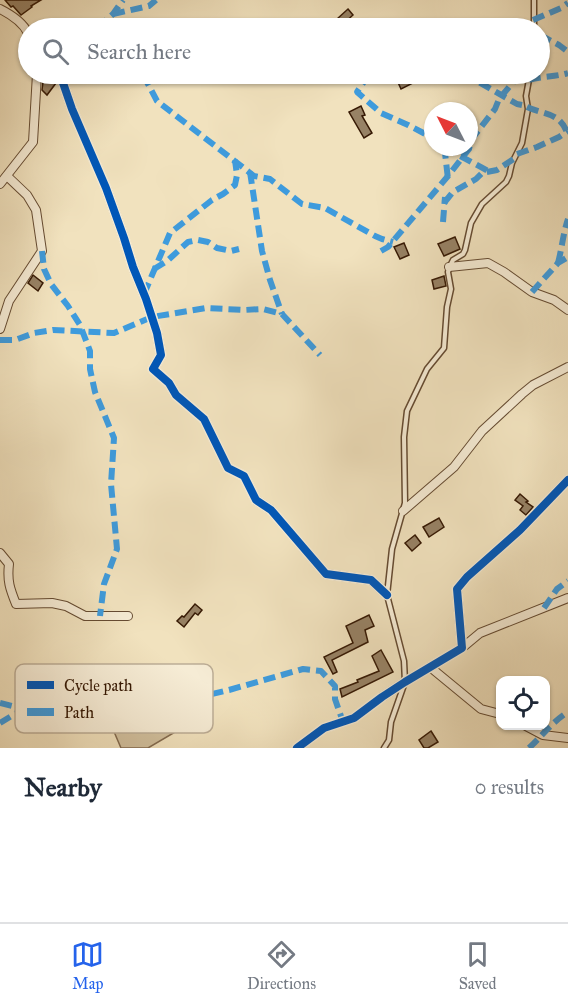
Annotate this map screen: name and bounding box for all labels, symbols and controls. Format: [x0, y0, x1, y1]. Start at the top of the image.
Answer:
search box [18, 18, 550, 84]
icon: search [39, 35, 72, 68]
text: Search here [87, 38, 191, 65]
north arrow [424, 102, 478, 156]
legend [15, 664, 213, 733]
text: Cycle path [64, 676, 133, 695]
map controls [496, 676, 550, 730]
button: locate [496, 676, 550, 730]
text: Path [64, 703, 94, 722]
text: Nearby [24, 771, 102, 803]
text: 0 results [475, 775, 544, 799]
tab: Map [71, 938, 104, 993]
tab: Directions [247, 938, 316, 993]
tab: Saved [459, 938, 497, 993]

